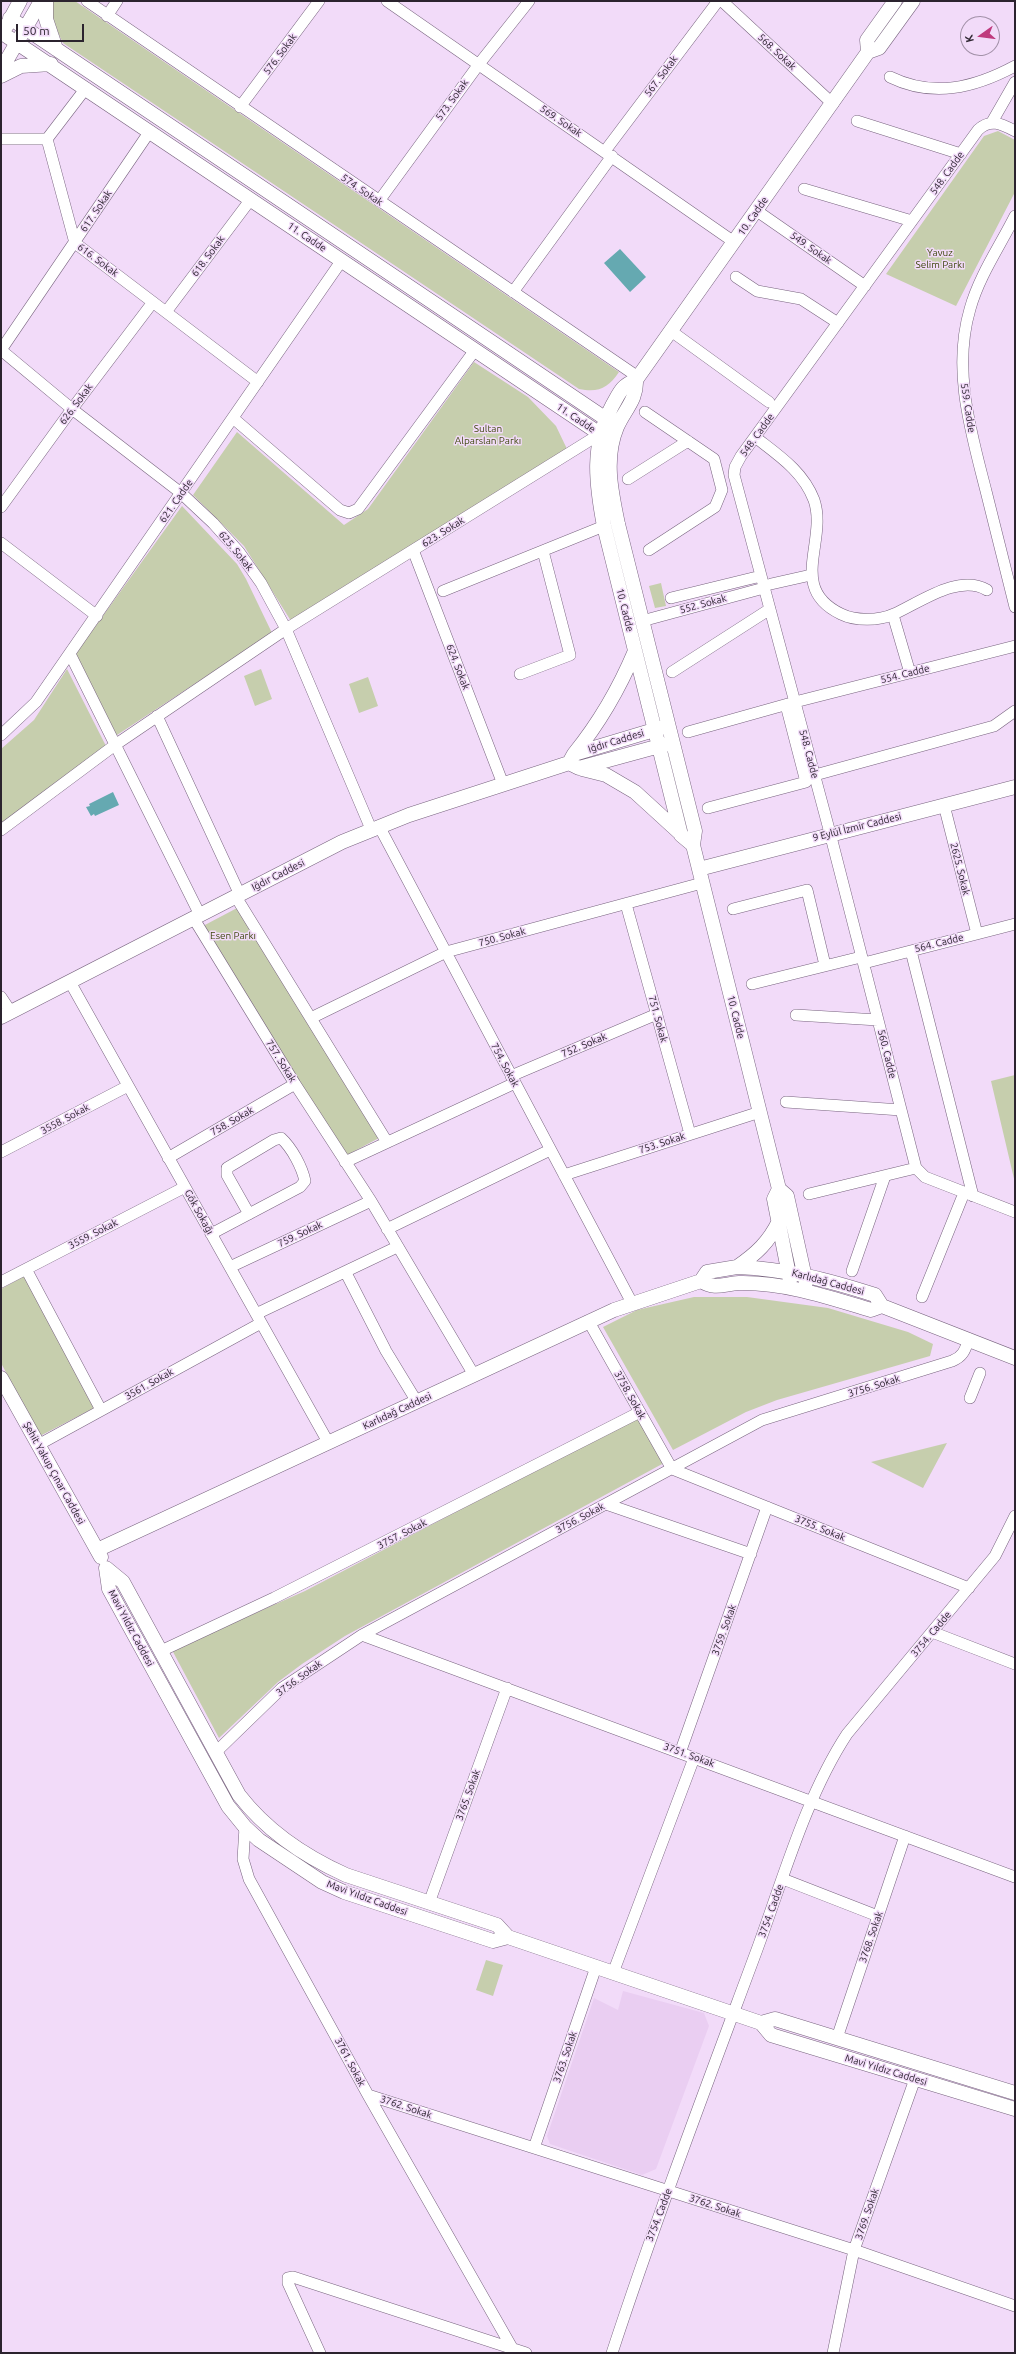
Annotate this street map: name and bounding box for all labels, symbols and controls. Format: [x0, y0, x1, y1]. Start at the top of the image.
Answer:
scale bar [18, 16, 86, 42]
north arrow [960, 16, 1000, 56]
text: 50 m [23, 24, 50, 37]
street label: 576. Sokak [261, 31, 299, 77]
street label: 568. Sokak [755, 31, 799, 73]
text: K [963, 34, 976, 44]
street label: 567. Sokak [642, 53, 680, 99]
street label: 573. Sokak [433, 77, 471, 123]
street label: 569. Sokak [538, 103, 584, 139]
street label: 548. Cadde [927, 149, 967, 197]
street label: 574. Sokak [339, 172, 385, 208]
street label: 617. Sokak [78, 188, 114, 234]
street label: 10. Cadde [735, 194, 771, 238]
street label: 11. Cadde [285, 220, 329, 254]
street label: 549. Sokak [788, 229, 834, 267]
street label: 618. Sokak [189, 233, 227, 279]
street label: 616. Sokak [75, 241, 121, 279]
park label: Yavuz Selim Parkı [915, 247, 965, 270]
street label: 626. Sokak [57, 381, 95, 427]
street label: 559. Cadde [958, 382, 978, 434]
street label: 11. Cadde [554, 401, 598, 435]
street label: 548. Cadde [737, 411, 777, 459]
park label: Sultan Alparslan Parkı [455, 423, 521, 446]
street label: 621. Cadde [157, 477, 195, 525]
street label: 623. Sokak [419, 514, 467, 550]
street label: 625. Sokak [216, 529, 256, 573]
street label: 10. Cadde [614, 587, 636, 633]
street label: 552. Sokak [678, 592, 728, 616]
street label: 624. Sokak [444, 642, 472, 692]
street label: 554. Cadde [879, 662, 931, 686]
street label: Iğdır Caddesi [587, 727, 645, 755]
street label: 548. Cadde [797, 728, 821, 780]
street label: 9 Eylül İzmir Caddesi [811, 810, 903, 844]
street label: 2625. Sokak [948, 842, 972, 896]
street label: Iğdır Caddesi [249, 857, 307, 893]
street label: 750. Sokak [477, 925, 527, 949]
park label: Esen Parkı [210, 930, 256, 942]
street label: 564. Cadde [913, 931, 965, 955]
street label: 751. Sokak [646, 994, 670, 1044]
street label: 10. Cadde [725, 994, 747, 1040]
street label: 560. Cadde [875, 1028, 899, 1080]
street label: 752. Sokak [560, 1030, 608, 1060]
street label: 757. Sokak [263, 1037, 299, 1085]
street label: 754. Sokak [488, 1041, 522, 1089]
street label: 3558. Sokak [39, 1101, 91, 1137]
street label: 758. Sokak [208, 1104, 256, 1138]
street label: 753. Sokak [637, 1130, 687, 1156]
street label: Gök Sokağı [182, 1188, 216, 1236]
street label: 3559. Sokak [66, 1216, 120, 1252]
street label: 759. Sokak [276, 1218, 324, 1250]
street label: Karlıdağ Caddesi [791, 1267, 865, 1297]
street label: 3561. Sokak [123, 1366, 175, 1402]
street label: 3758. Sokak [612, 1369, 648, 1421]
street label: 3756. Sokak [847, 1372, 901, 1400]
street label: Karlıdağ Caddesi [361, 1390, 433, 1432]
street label: Şehit Yakup Çınar Caddesi [21, 1420, 87, 1526]
street label: 3756. Sokak [554, 1500, 606, 1536]
street label: 3755. Sokak [793, 1512, 847, 1544]
street label: 3757. Sokak [375, 1516, 429, 1552]
street label: Mavi Yıldız Caddesi [106, 1588, 156, 1668]
street label: 3759. Sokak [709, 1603, 739, 1657]
street label: 3754. Cadde [908, 1609, 954, 1659]
street label: 3756. Sokak [274, 1657, 324, 1699]
street label: 3751. Sokak [662, 1740, 716, 1770]
street label: 3765. Sokak [453, 1768, 483, 1822]
street label: Mavi Yıldız Caddesi [325, 1878, 409, 1918]
street label: 3754. Cadde [756, 1883, 786, 1939]
street label: 3768. Sokak [857, 1910, 885, 1964]
street label: 3763. Sokak [551, 2030, 579, 2084]
street label: 3761. Sokak [332, 2036, 368, 2088]
street label: Mavi Yıldız Caddesi [844, 2052, 928, 2088]
street label: 3762. Sokak [379, 2093, 433, 2121]
street label: 3754. Cadde [643, 2187, 675, 2243]
street label: 3769. Sokak [853, 2187, 881, 2241]
street label: 3762. Sokak [688, 2192, 742, 2220]

